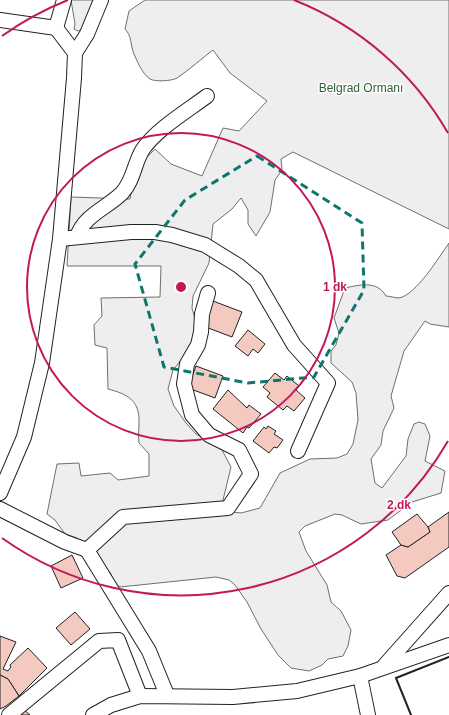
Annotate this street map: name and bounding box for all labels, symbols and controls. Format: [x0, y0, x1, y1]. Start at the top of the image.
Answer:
park label: Belgrad Ormanı [319, 81, 403, 95]
centre of rings [174, 280, 188, 294]
text: 1 dk [323, 280, 347, 294]
text: 2 dk [387, 498, 411, 512]

